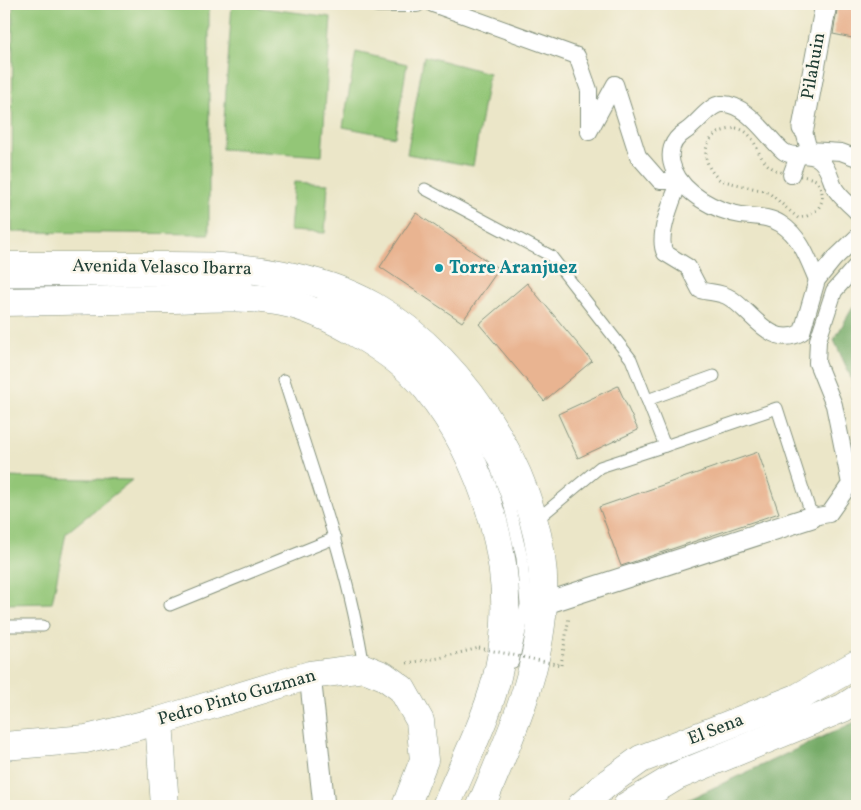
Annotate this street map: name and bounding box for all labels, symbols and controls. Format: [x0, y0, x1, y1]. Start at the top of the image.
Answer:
street label: Pilahuin [796, 30, 832, 101]
street label: Avenida Velasco Ibarra [72, 254, 252, 282]
place label: Torre Aranjuez [449, 256, 577, 281]
marker: Torre Aranjuez [433, 262, 445, 274]
street label: Pedro Pinto Guzman [155, 663, 319, 733]
street label: El Sena [684, 708, 748, 752]

